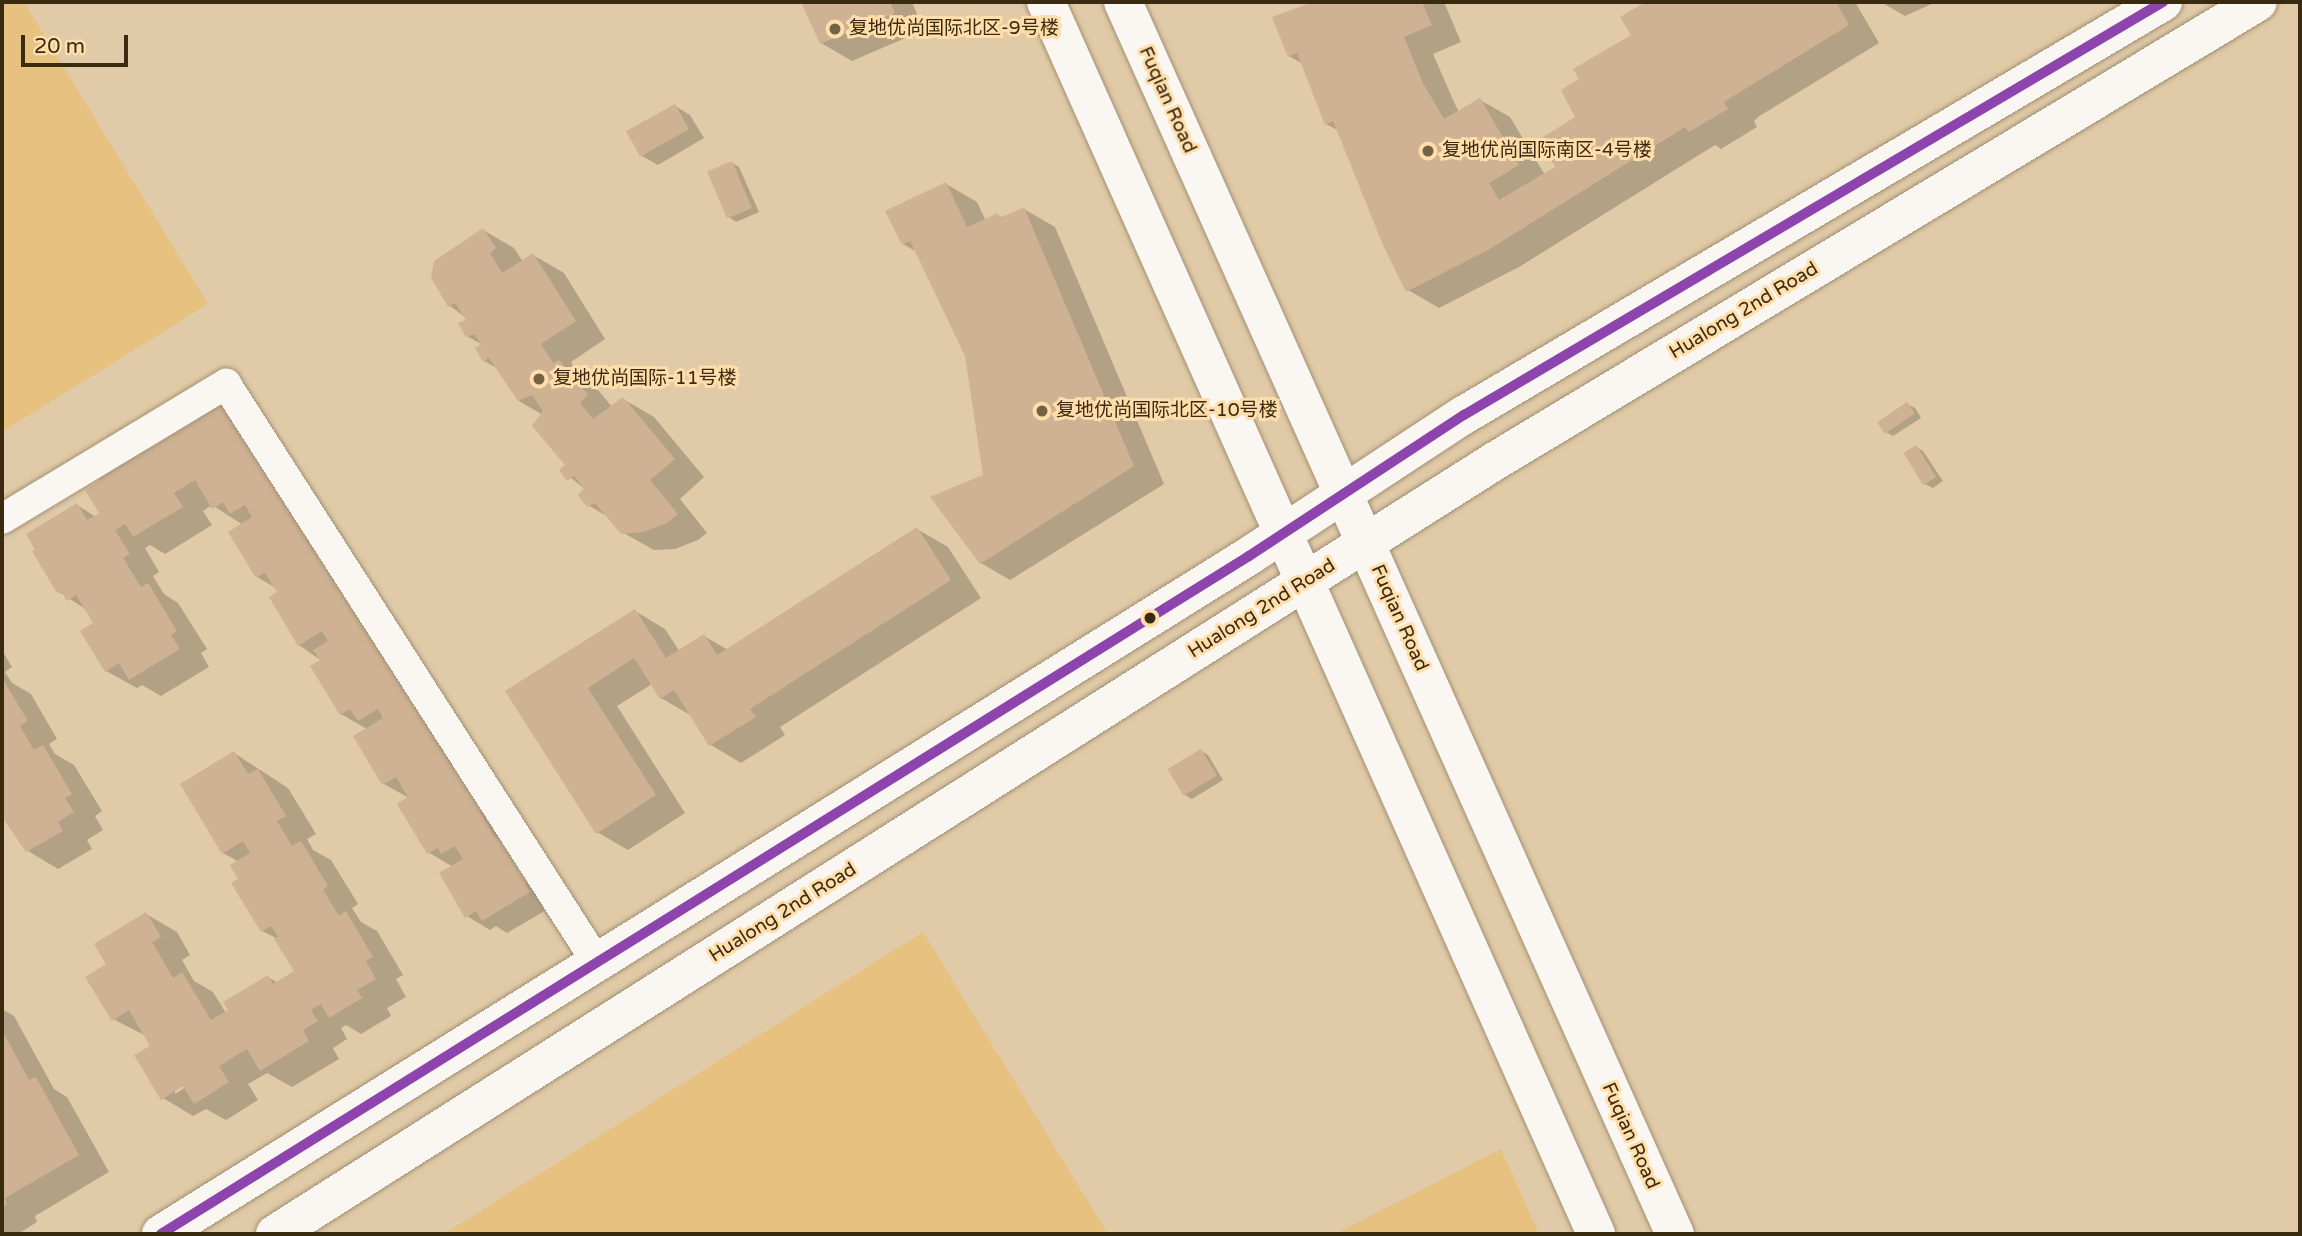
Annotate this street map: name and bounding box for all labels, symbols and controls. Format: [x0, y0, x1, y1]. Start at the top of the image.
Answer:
place label: 复地优尚国际北区-9号楼 [849, 18, 1059, 40]
scale bar [24, 21, 131, 65]
marker: 复地优尚国际北区-9号楼 [827, 21, 843, 37]
text: 20 m [34, 34, 85, 59]
street label: Fuqian Road [1133, 43, 1201, 157]
place label: 复地优尚国际南区-4号楼 [1442, 140, 1652, 162]
marker: 复地优尚国际南区-4号楼 [1420, 143, 1436, 159]
street label: Hualong 2nd Road [1666, 258, 1822, 364]
place label: 复地优尚国际-11号楼 [553, 368, 737, 390]
marker: 复地优尚国际-11号楼 [531, 371, 547, 387]
place label: 复地优尚国际北区-10号楼 [1056, 400, 1278, 422]
marker: 复地优尚国际北区-10号楼 [1034, 403, 1050, 419]
street label: Hualong 2nd Road [1184, 554, 1340, 664]
street label: Fuqian Road [1365, 561, 1433, 675]
unlabelled marker [1143, 611, 1157, 625]
street label: Hualong 2nd Road [705, 858, 861, 968]
street label: Fuqian Road [1596, 1079, 1664, 1193]

